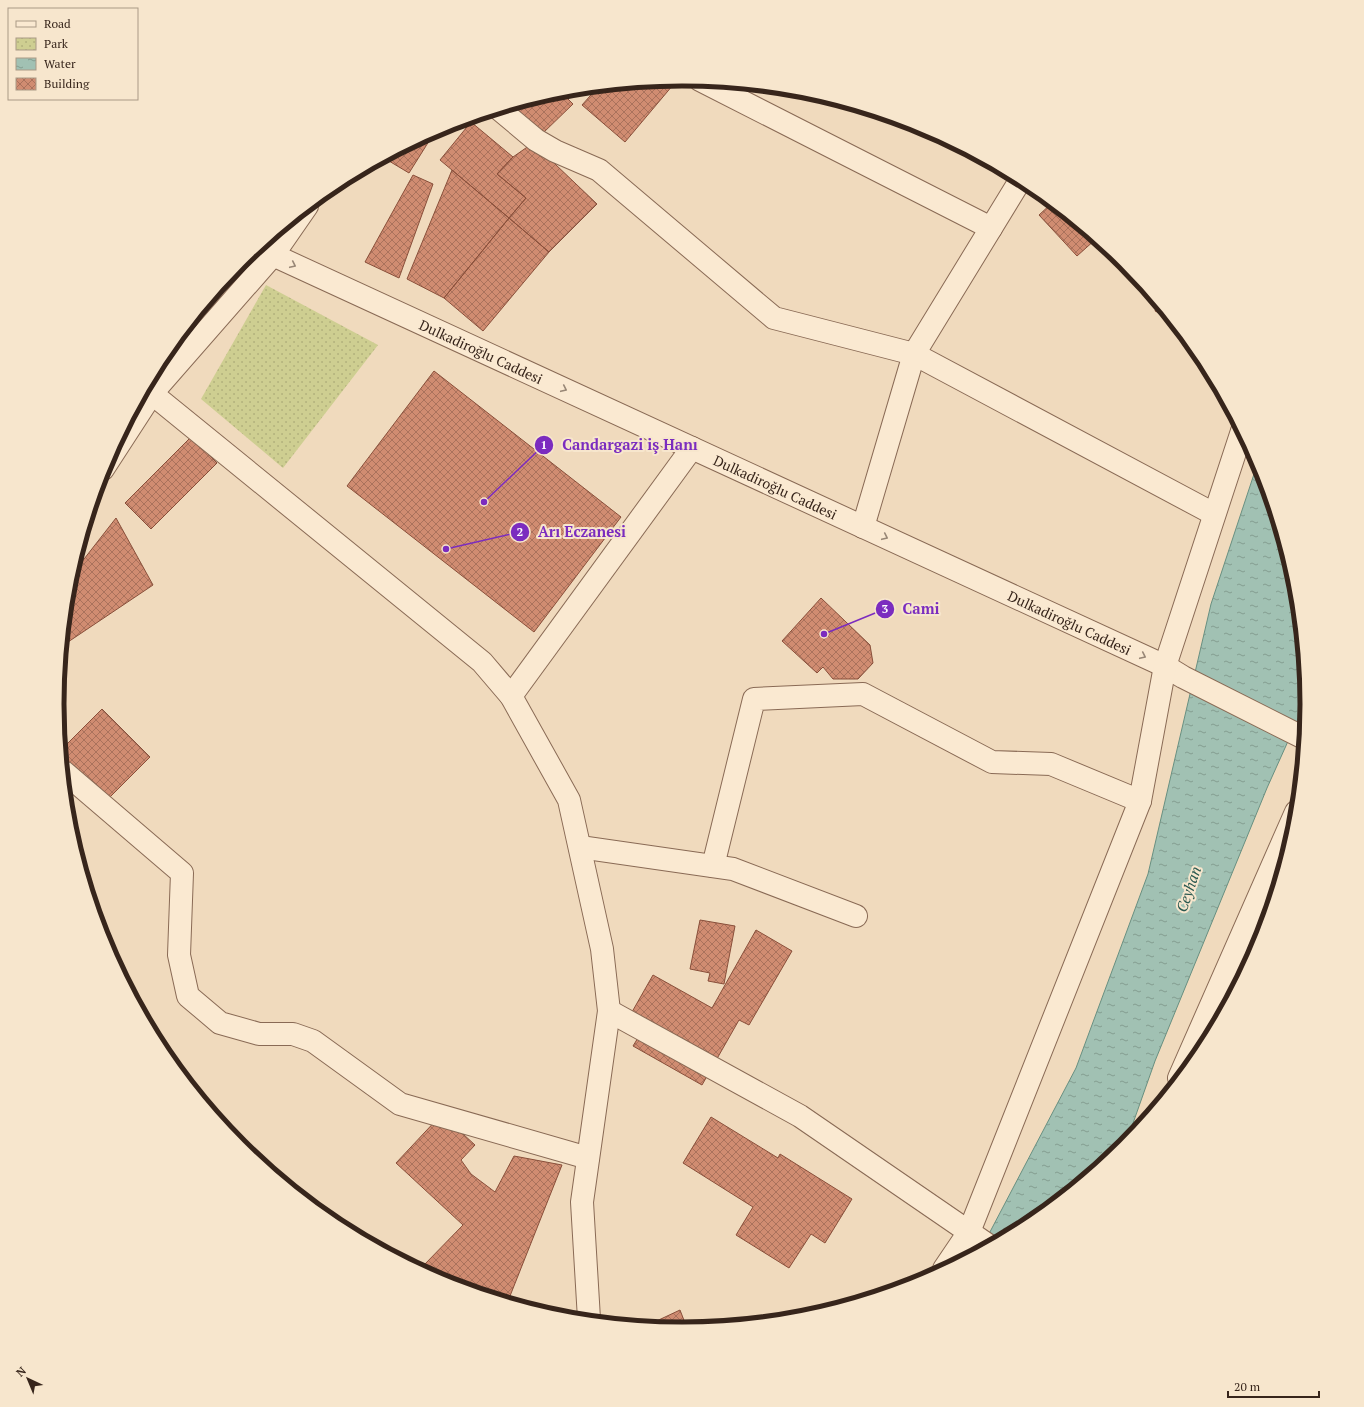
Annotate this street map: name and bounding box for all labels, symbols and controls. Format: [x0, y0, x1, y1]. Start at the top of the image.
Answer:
legend [8, 8, 138, 100]
text: Road [44, 16, 71, 31]
text: Park [44, 36, 69, 51]
text: Water [44, 56, 76, 71]
text: Building [44, 76, 90, 91]
one-way arrow [289, 260, 296, 268]
street label: Dulkadiroğlu Caddesi [417, 314, 546, 388]
one-way arrow [559, 384, 567, 392]
callout: Candargazi iş Hanı [534, 432, 706, 459]
text: Candargazi iş Hanı [562, 434, 698, 454]
text: 1 [541, 437, 547, 452]
street label: Dulkadiroğlu Caddesi [711, 450, 840, 523]
callout: Arı Eczanesi [510, 518, 634, 545]
text: Arı Eczanesi [538, 521, 626, 541]
text: 2 [517, 524, 524, 539]
one-way arrow [881, 532, 889, 540]
street label: Dulkadiroğlu Caddesi [1005, 586, 1135, 659]
callout: Cami [875, 596, 948, 623]
text: Cami [903, 598, 940, 618]
text: 3 [882, 601, 889, 616]
one-way arrow [1139, 651, 1147, 659]
water label: Ceyhan [1171, 863, 1205, 915]
north arrow [8, 1359, 48, 1399]
text: N [13, 1363, 29, 1380]
scale bar [1228, 1373, 1319, 1399]
text: 20 m [1234, 1379, 1261, 1394]

